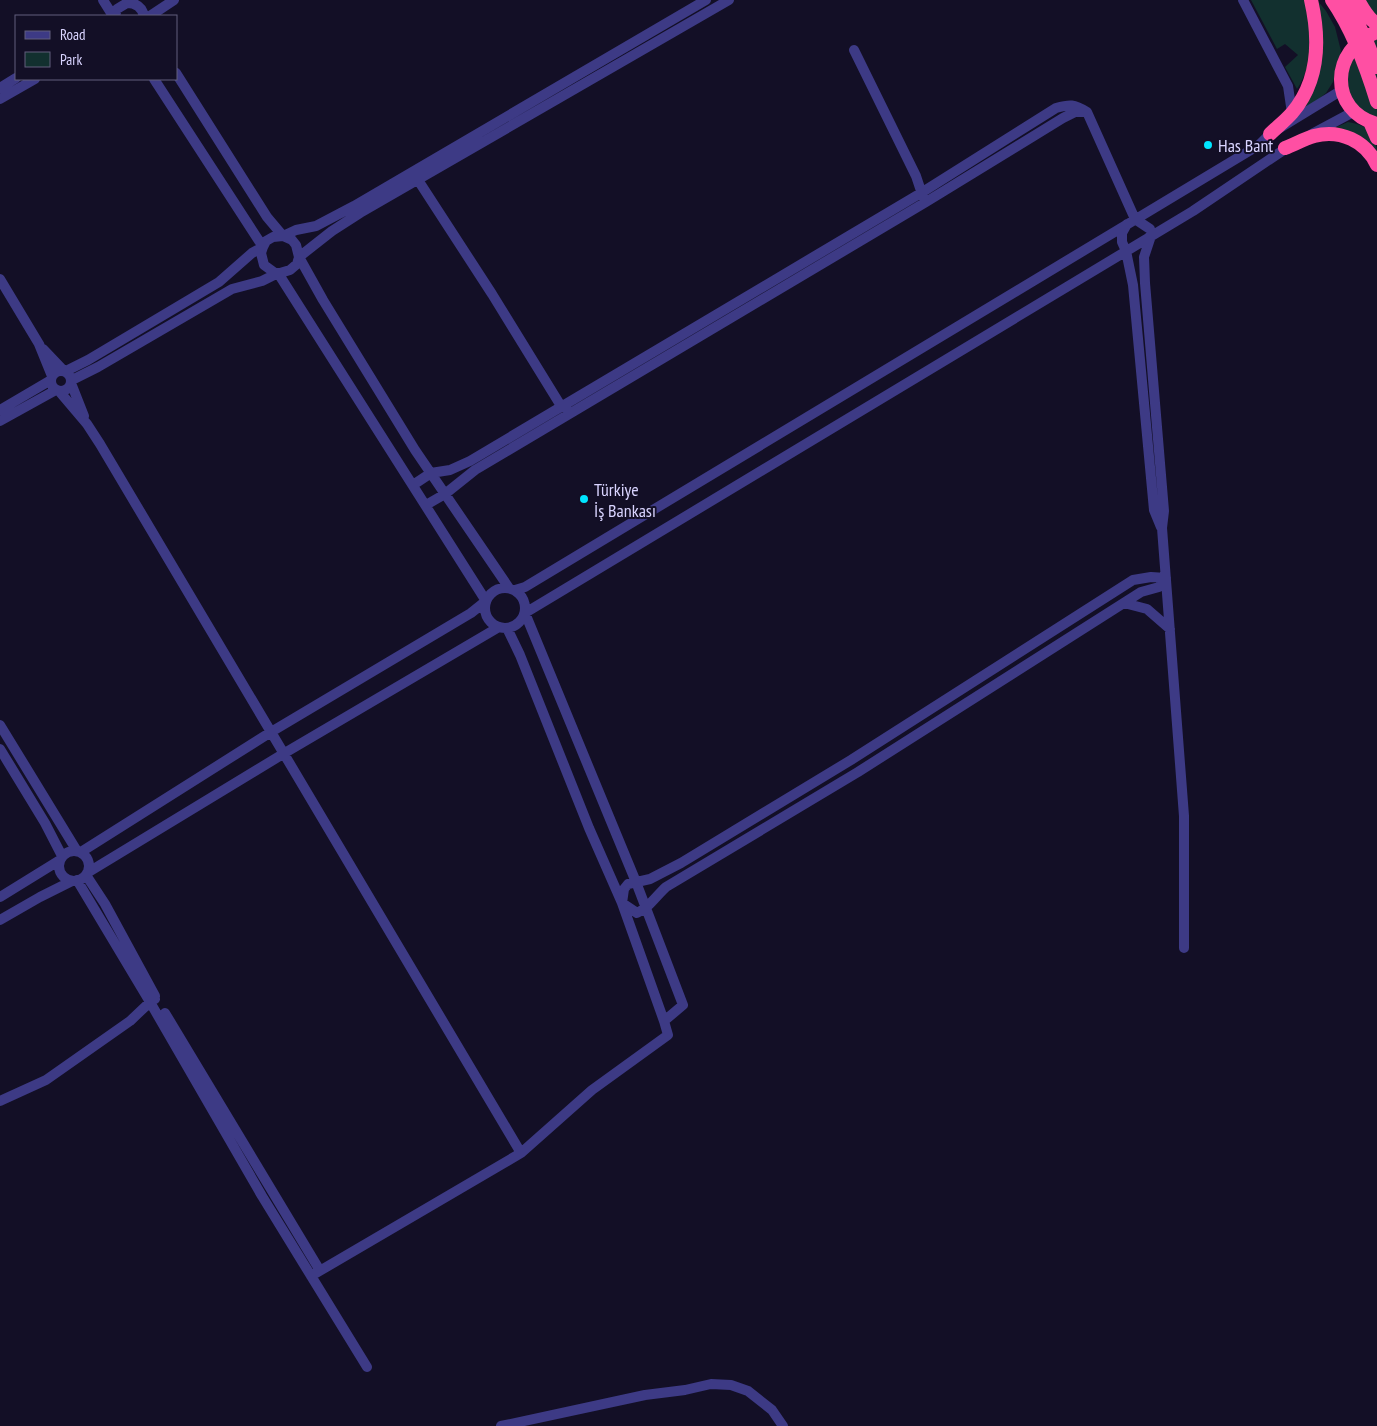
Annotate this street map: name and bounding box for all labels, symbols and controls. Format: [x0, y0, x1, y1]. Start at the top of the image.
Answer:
legend [15, 15, 178, 80]
text: Road [60, 25, 86, 44]
text: Park [60, 50, 82, 69]
place label: Has Bant [1218, 134, 1273, 157]
marker: Has Bant [1202, 139, 1214, 151]
place label: Türkiye İş Bankası [594, 478, 656, 522]
marker: Türkiye İş Bankası [578, 493, 590, 505]

